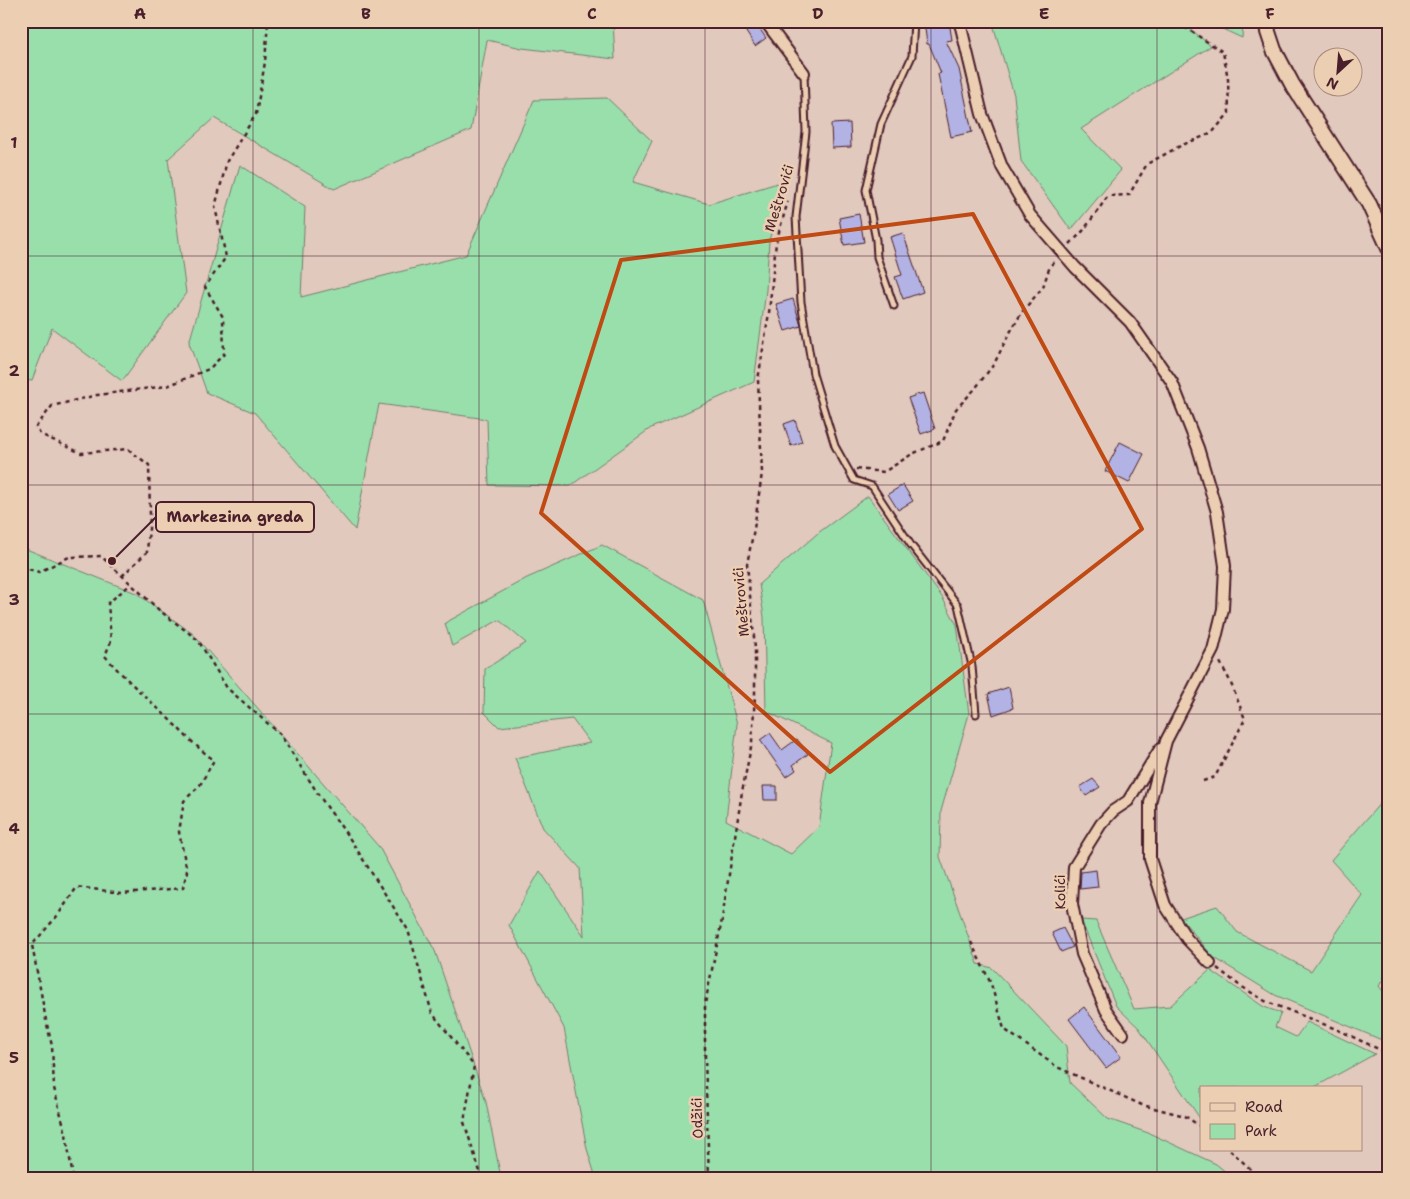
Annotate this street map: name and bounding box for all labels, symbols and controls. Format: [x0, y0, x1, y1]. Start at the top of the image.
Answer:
text: A [134, 3, 146, 24]
text: B [361, 3, 371, 24]
text: C [587, 3, 597, 24]
text: D [812, 3, 824, 24]
text: E [1039, 3, 1049, 24]
text: F [1265, 3, 1275, 24]
north arrow [1312, 48, 1362, 98]
text: N [1323, 73, 1341, 94]
text: 1 [10, 132, 18, 153]
street label: Meštrovići [760, 162, 798, 234]
text: 2 [8, 360, 20, 381]
callout: Markezina greda [156, 502, 314, 532]
text: Markezina greda [166, 507, 304, 527]
street label: Meštrovići [729, 566, 753, 638]
text: 3 [8, 589, 20, 610]
text: 4 [8, 818, 20, 839]
street label: Kolići [1051, 874, 1069, 910]
text: 5 [9, 1047, 19, 1068]
legend [1200, 1086, 1362, 1152]
street label: Odžići [687, 1097, 707, 1139]
text: Road [1245, 1097, 1283, 1117]
text: Park [1245, 1121, 1277, 1141]

